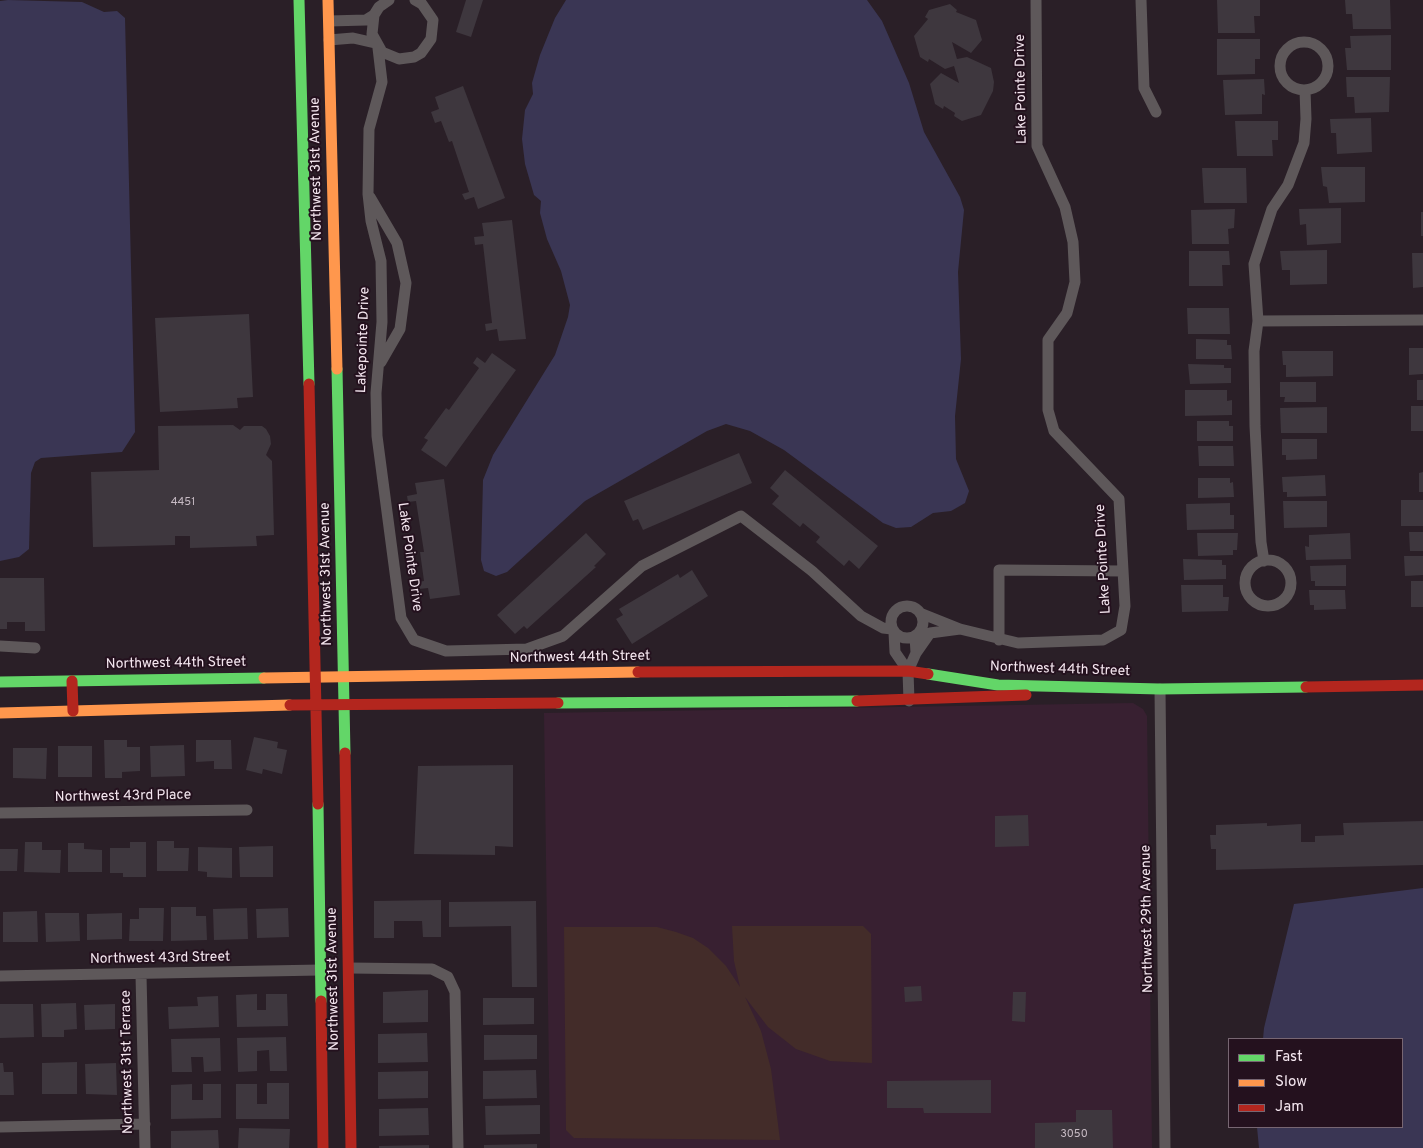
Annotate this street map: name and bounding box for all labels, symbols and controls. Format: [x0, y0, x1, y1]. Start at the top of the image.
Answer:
street label: Lake Pointe Drive [1013, 34, 1031, 144]
street label: Northwest 31st Avenue [307, 97, 327, 241]
street label: Lakepointe Drive [354, 287, 374, 393]
house number: 4451 [171, 496, 195, 510]
street label: Lake Pointe Drive [393, 501, 425, 613]
street label: Northwest 31st Avenue [317, 502, 337, 646]
street label: Lake Pointe Drive [1093, 504, 1115, 614]
street label: Northwest 44th Street [510, 648, 650, 668]
street label: Northwest 44th Street [106, 654, 246, 674]
street label: Northwest 44th Street [990, 659, 1130, 681]
street label: Northwest 43rd Place [55, 787, 191, 807]
street label: Northwest 29th Avenue [1138, 845, 1158, 993]
street label: Northwest 31st Avenue [324, 907, 344, 1051]
street label: Northwest 43rd Street [90, 949, 230, 969]
street label: Northwest 31st Terrace [118, 990, 138, 1134]
legend [1228, 1038, 1403, 1128]
text: Fast [1275, 1048, 1303, 1067]
text: Slow [1275, 1073, 1307, 1092]
text: Jam [1275, 1098, 1304, 1117]
house number: 3050 [1060, 1128, 1088, 1142]

